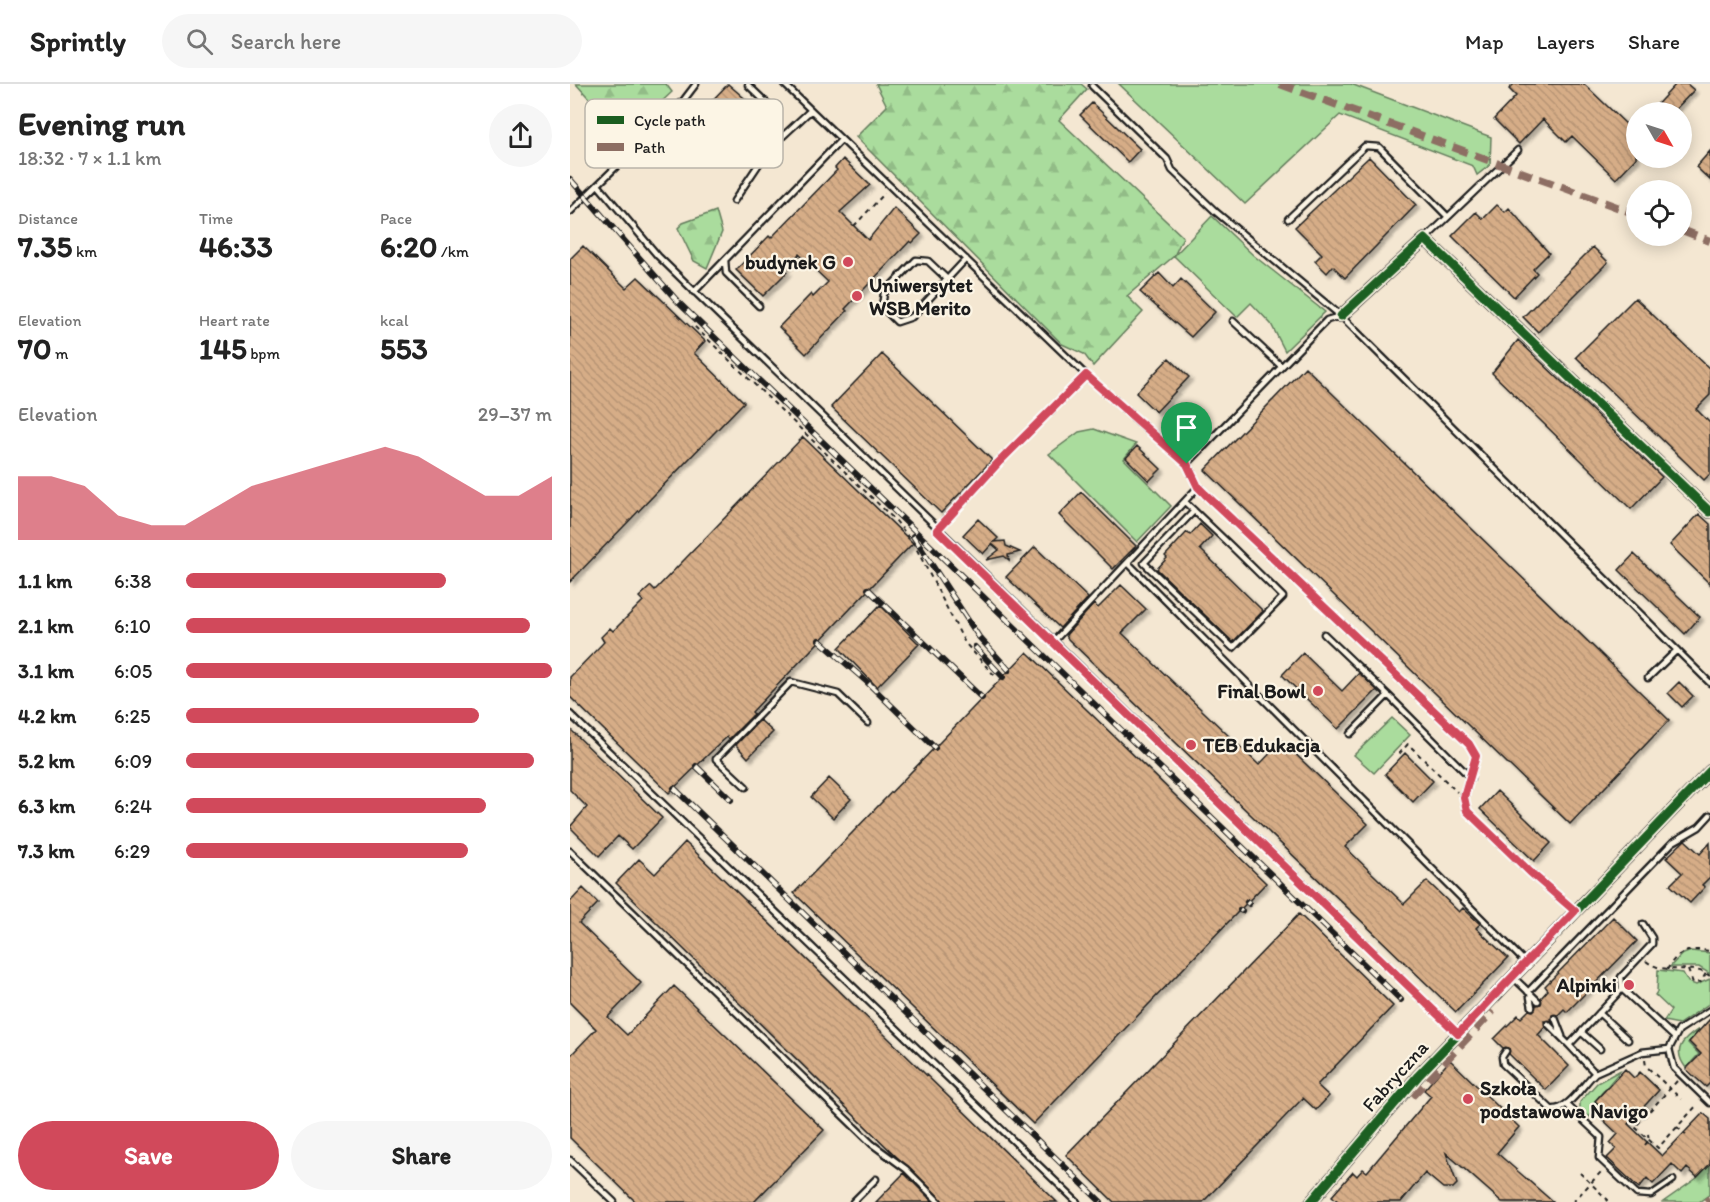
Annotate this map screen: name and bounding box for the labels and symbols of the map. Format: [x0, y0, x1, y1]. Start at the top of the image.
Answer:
legend [585, 99, 783, 168]
north arrow [1626, 102, 1692, 168]
text: Cycle path [634, 111, 706, 130]
text: Path [634, 138, 665, 157]
place label: budynek G [745, 250, 836, 275]
marker: budynek G [841, 255, 855, 269]
place label: Uniwersytet WSB Merito [869, 273, 973, 320]
marker: Uniwersytet WSB Merito [850, 289, 864, 303]
pin [1161, 402, 1212, 464]
place label: Final Bowl [1217, 679, 1306, 703]
marker: Final Bowl [1311, 684, 1325, 698]
place label: TEB Edukacja [1202, 733, 1321, 758]
marker: TEB Edukacja [1184, 738, 1198, 752]
place label: Alpinki [1556, 973, 1617, 998]
marker: Alpinki [1622, 978, 1636, 992]
street label: Fabryczna [1357, 1035, 1434, 1117]
place label: Szkoła podstawowa Navigo [1479, 1076, 1648, 1124]
marker: Szkoła podstawowa Navigo [1461, 1092, 1475, 1106]

